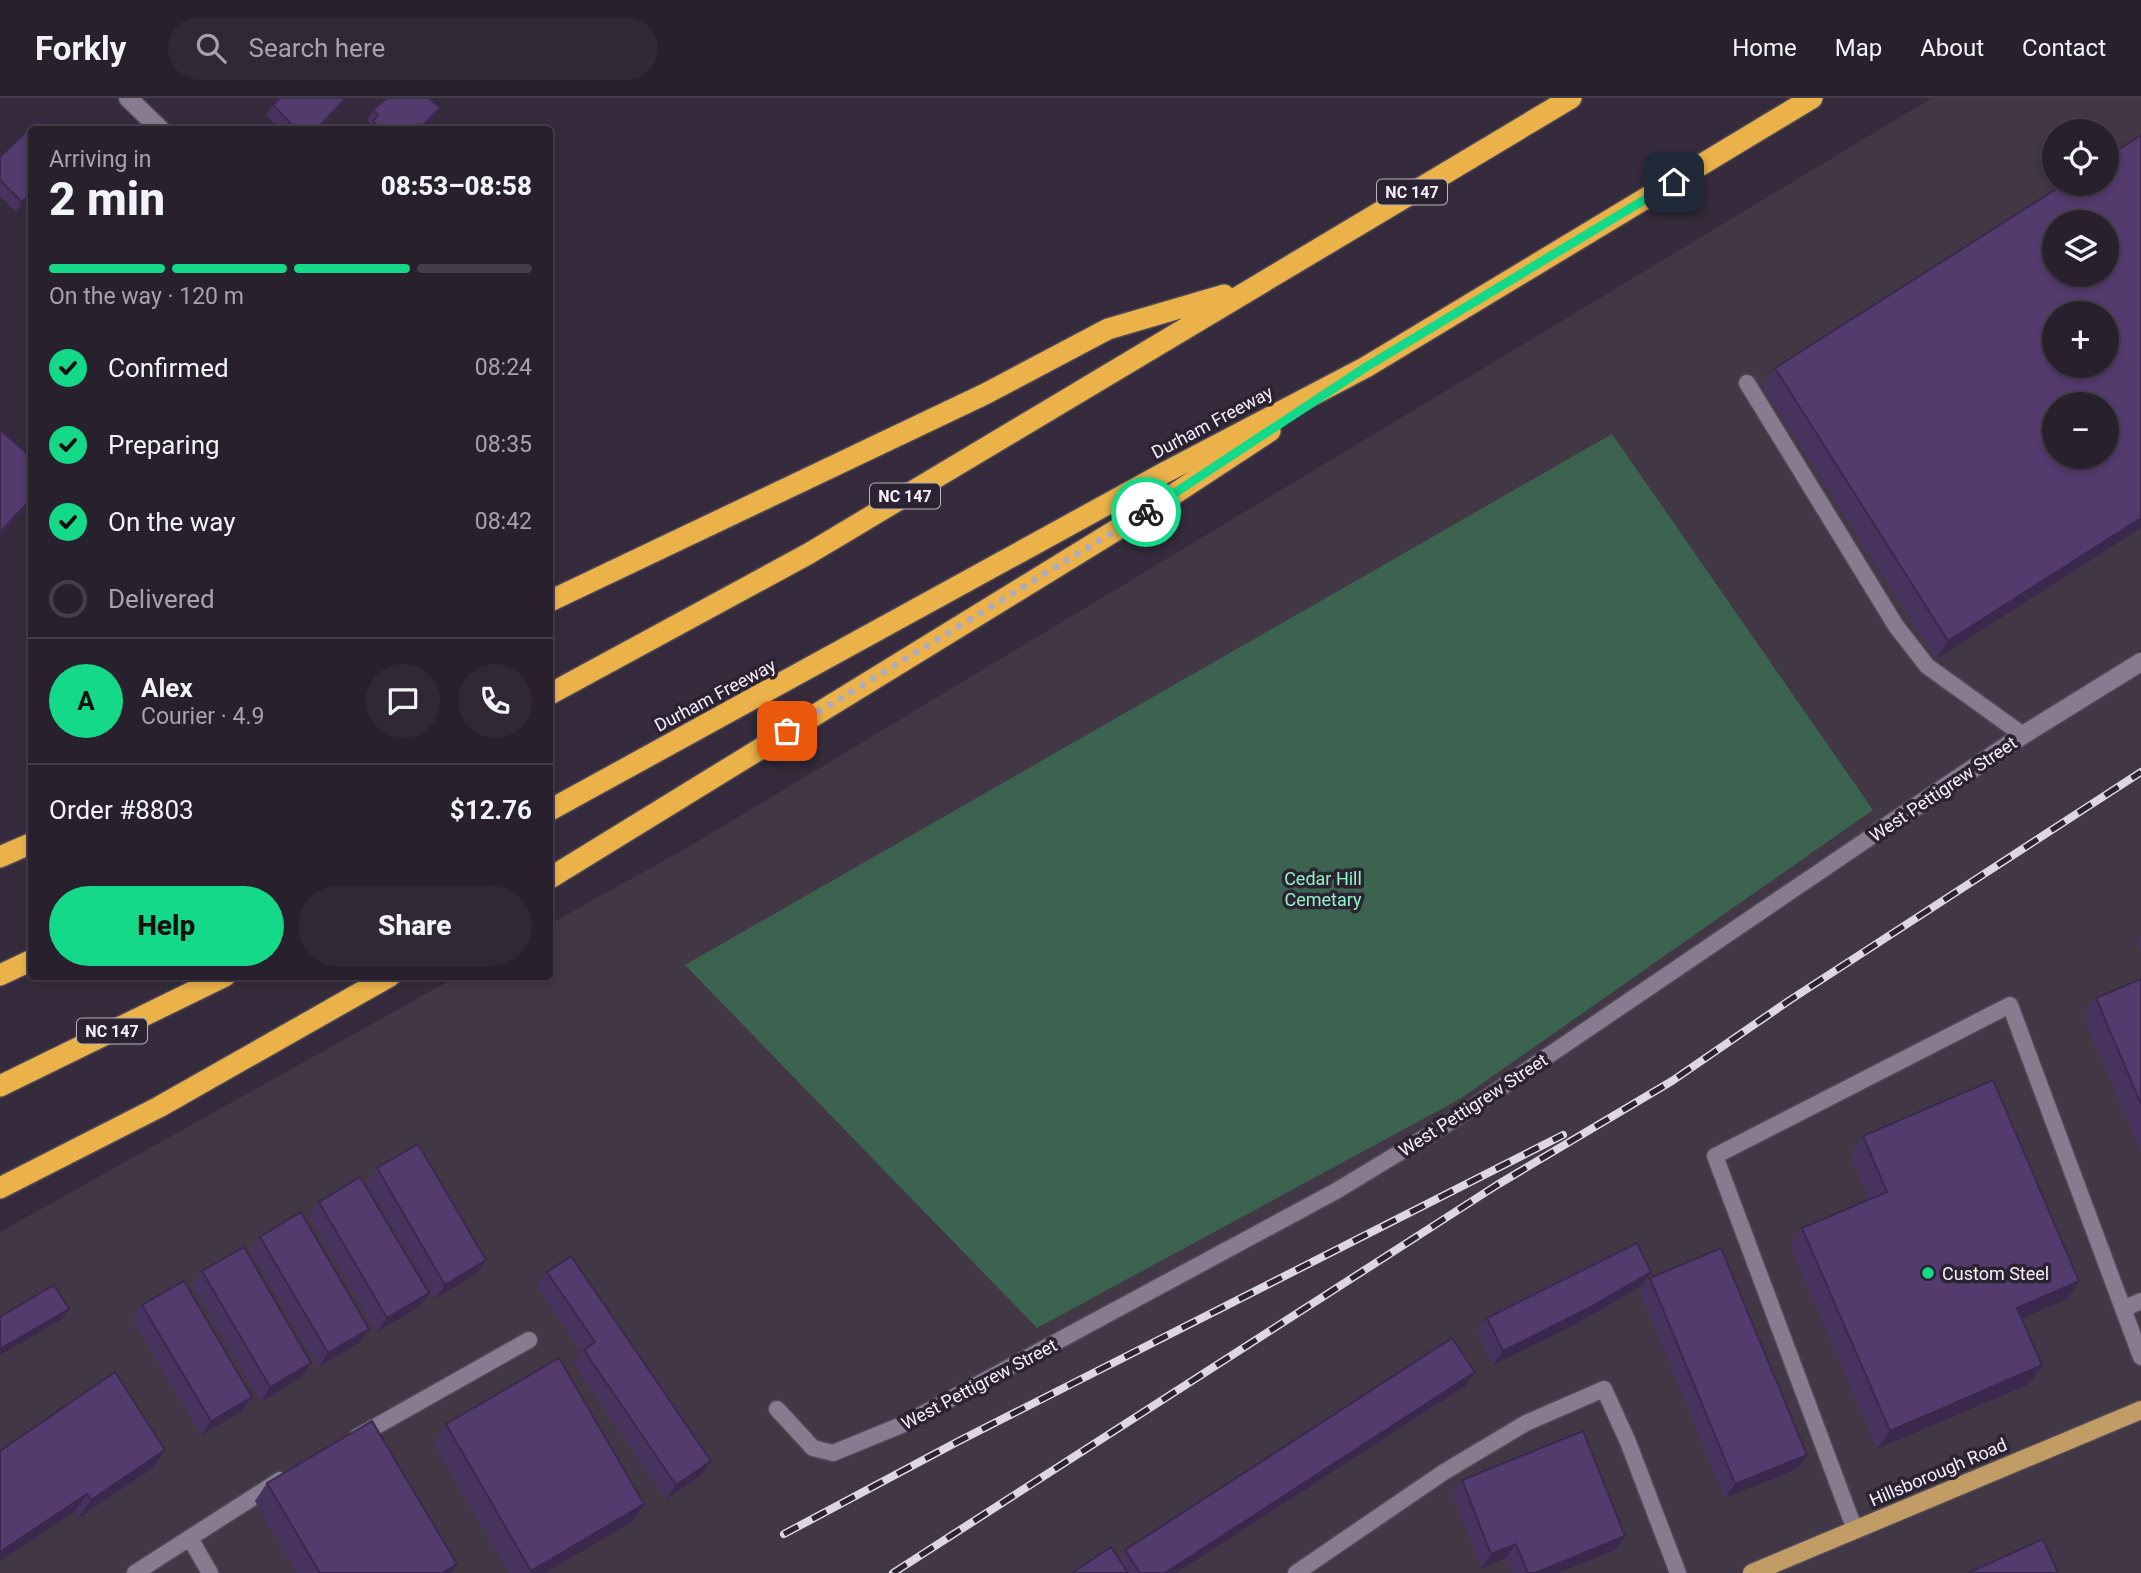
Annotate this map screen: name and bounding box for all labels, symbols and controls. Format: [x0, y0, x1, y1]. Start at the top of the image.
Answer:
search box [168, 17, 658, 80]
text: Forkly [35, 29, 126, 68]
icon: search [192, 29, 230, 67]
text: Search here [248, 33, 385, 63]
text: Home [1732, 34, 1797, 62]
text: Map [1835, 34, 1882, 62]
text: About [1920, 34, 1984, 62]
text: Contact [2022, 34, 2106, 62]
map controls [2042, 119, 2119, 469]
button: locate [2042, 119, 2119, 196]
text: Arriving in [49, 146, 152, 173]
pin [1644, 152, 1704, 212]
icon: home [1655, 163, 1693, 201]
text: 08:53–08:58 [381, 171, 532, 201]
text: 2 min [49, 172, 165, 226]
road number: NC 147 [1377, 180, 1447, 204]
button: layers [2042, 210, 2119, 287]
text: On the way · 120 m [49, 283, 244, 310]
button: + [2042, 301, 2119, 378]
icon: check [49, 349, 87, 387]
text: Confirmed [108, 353, 229, 383]
text: 08:24 [475, 354, 532, 381]
street label: Durham Freeway [1148, 381, 1277, 463]
button: − [2042, 392, 2119, 469]
icon: check [49, 426, 87, 464]
text: Preparing [108, 430, 220, 460]
text: 08:35 [475, 431, 532, 458]
courier [1111, 477, 1181, 547]
road number: NC 147 [870, 484, 940, 508]
icon: bike [1127, 493, 1165, 531]
icon: check [49, 503, 87, 541]
text: On the way [108, 507, 236, 537]
text: 08:42 [475, 508, 532, 535]
text: Delivered [108, 584, 215, 614]
street label: Durham Freeway [651, 654, 780, 736]
button: chat [366, 664, 440, 738]
button: phone [458, 664, 532, 738]
text: Alex [141, 673, 193, 703]
text: A [77, 686, 95, 716]
pin [757, 701, 817, 761]
text: Courier · 4.9 [141, 703, 264, 730]
icon: bag [768, 712, 806, 750]
street label: West Pettigrew Street [1865, 732, 2021, 846]
text: Order #8803 [49, 795, 194, 825]
text: $12.76 [450, 795, 532, 825]
park label: Cedar Hill Cemetary [1284, 868, 1362, 910]
button: Help [49, 886, 284, 966]
button: Share [298, 886, 532, 966]
road number: NC 147 [77, 1018, 147, 1043]
street label: West Pettigrew Street [1395, 1049, 1551, 1161]
place label: Custom Steel [1942, 1263, 2049, 1284]
marker: Custom Steel [1920, 1265, 1936, 1281]
street label: West Pettigrew Street [898, 1334, 1060, 1434]
street label: Hillsborough Road [1866, 1434, 2010, 1510]

